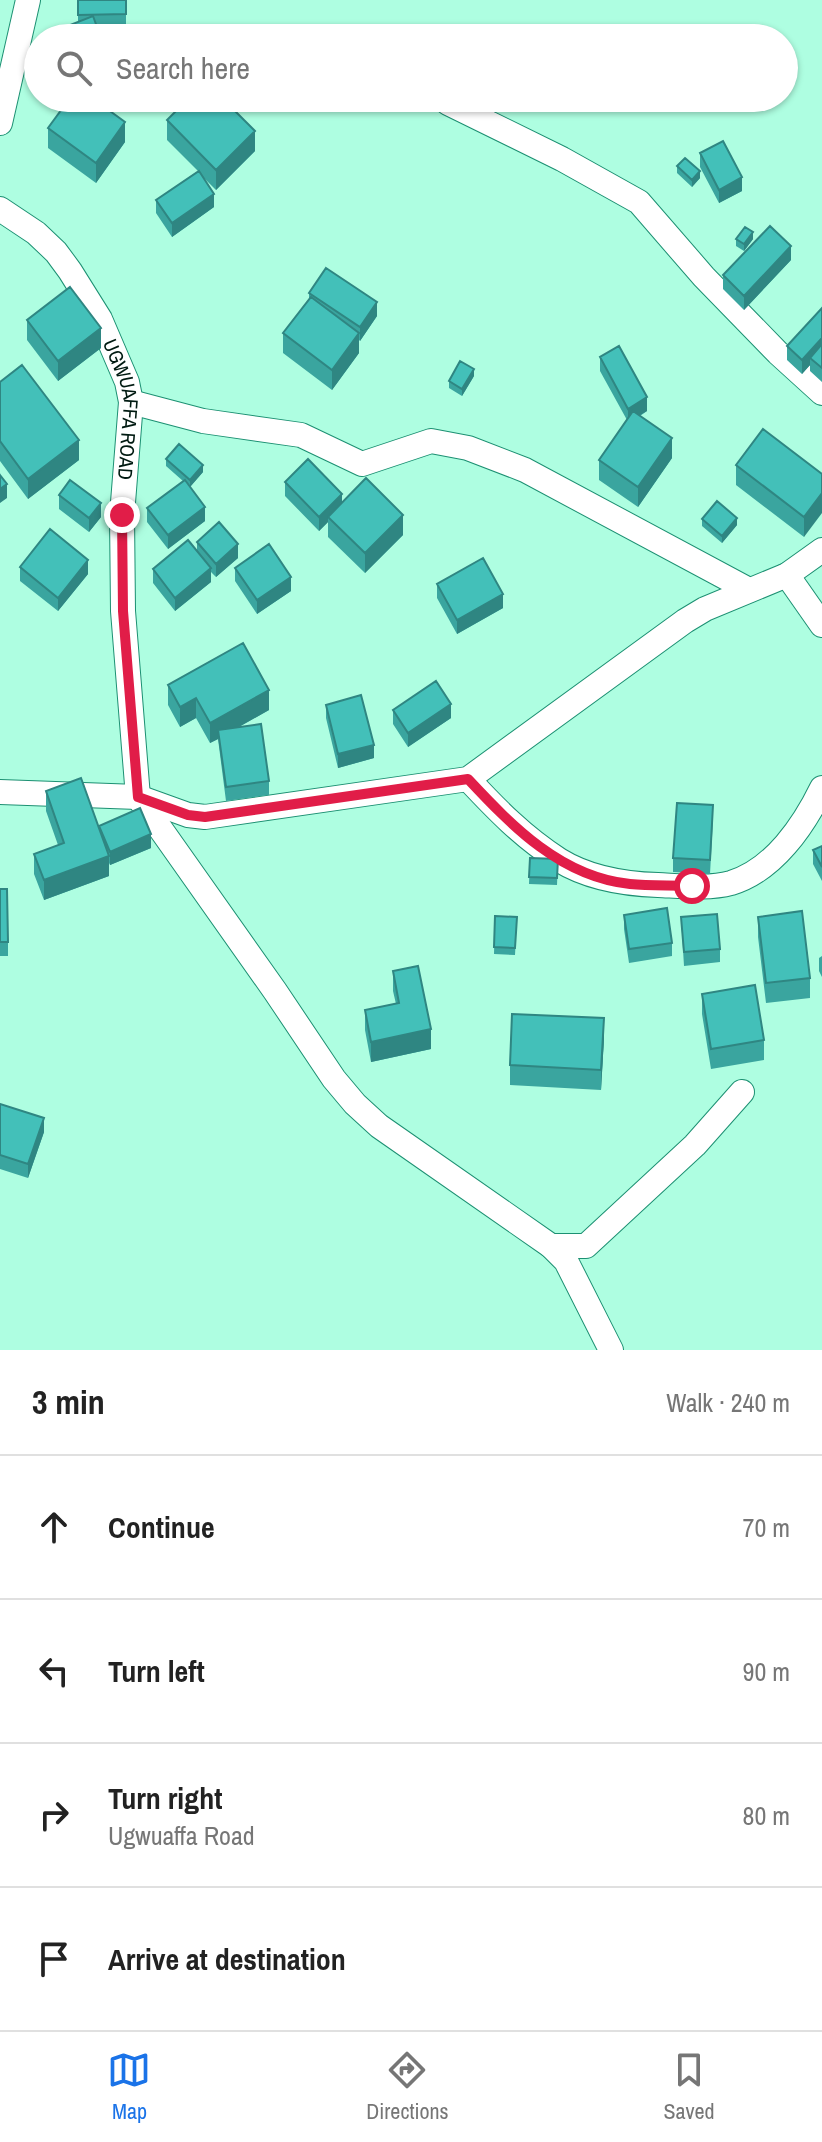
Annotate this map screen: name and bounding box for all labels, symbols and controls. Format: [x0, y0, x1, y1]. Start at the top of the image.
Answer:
search box [24, 24, 798, 112]
icon: search [52, 46, 96, 90]
text: Search here [116, 48, 250, 88]
street label: UGWUAFFA ROAD [97, 335, 145, 481]
route end [104, 497, 140, 533]
route start [674, 868, 710, 904]
text: 3 min [32, 1379, 105, 1425]
text: Walk · 240 m [666, 1385, 790, 1420]
icon: ahead [32, 1505, 76, 1549]
text: Continue [108, 1507, 215, 1547]
text: 70 m [743, 1510, 790, 1545]
icon: left [32, 1649, 76, 1693]
text: Turn left [108, 1651, 205, 1691]
text: 90 m [743, 1654, 790, 1689]
text: Turn right [108, 1778, 222, 1818]
icon: right [32, 1793, 76, 1837]
text: 80 m [743, 1798, 790, 1833]
text: Ugwuaffa Road [108, 1818, 255, 1853]
icon: arrive [32, 1937, 76, 1981]
text: Arrive at destination [108, 1939, 346, 1979]
tab: Map [107, 2048, 151, 2126]
tab: Directions [366, 2048, 449, 2126]
tab: Saved [663, 2048, 715, 2126]

